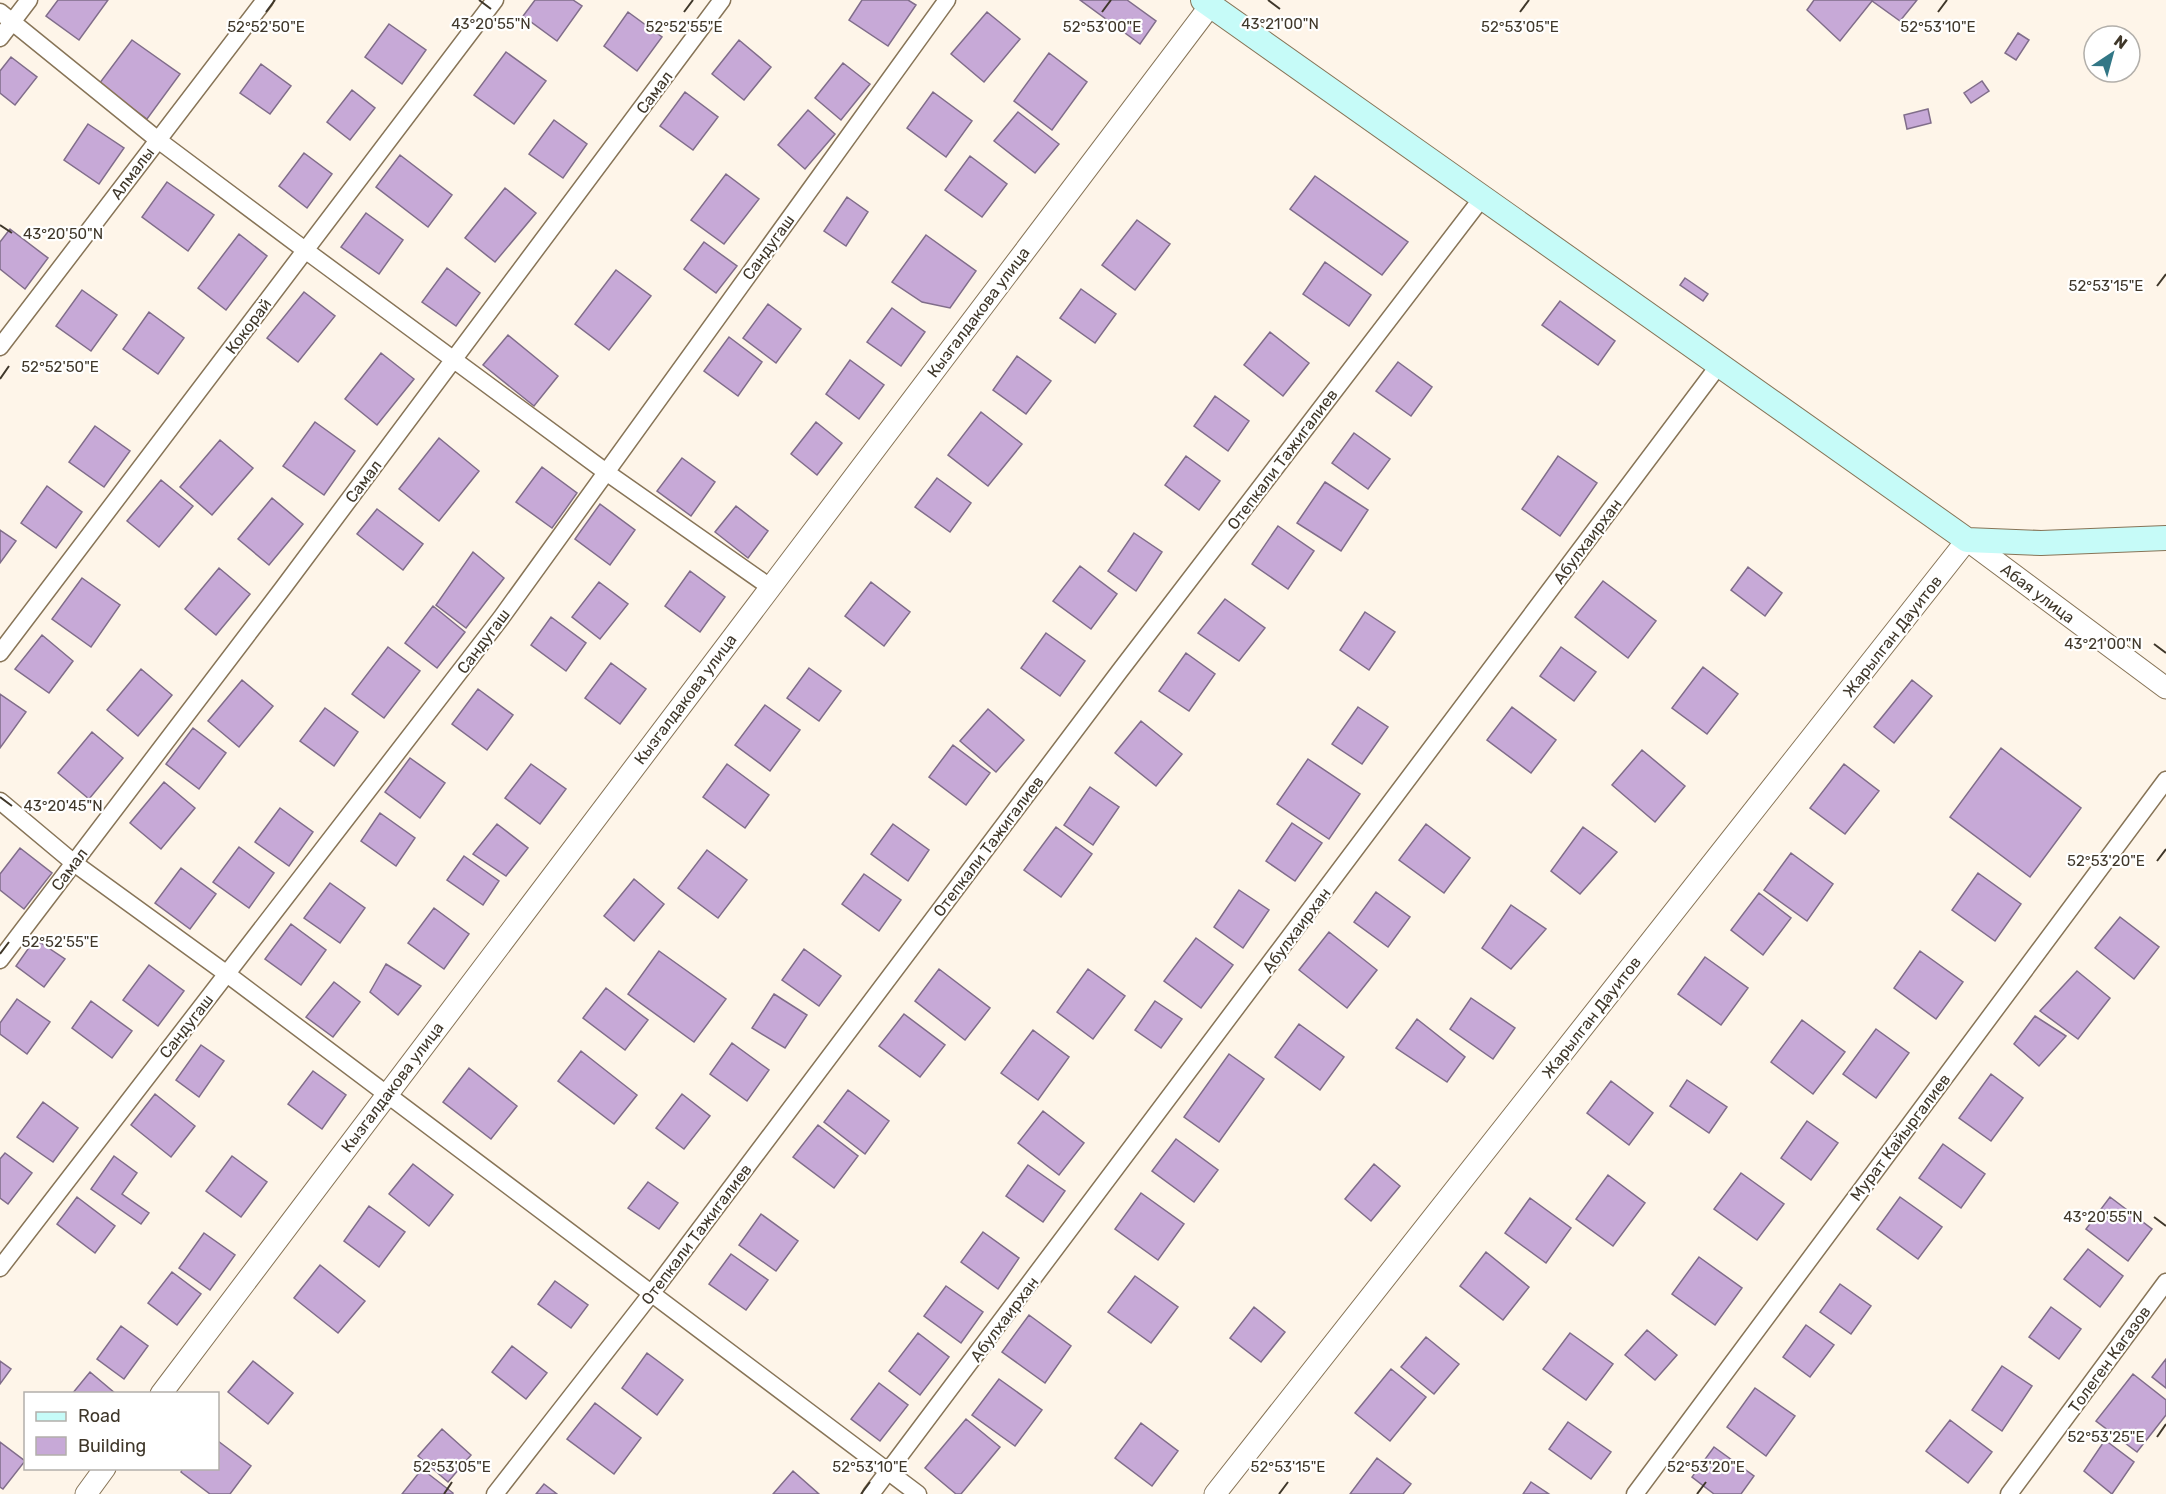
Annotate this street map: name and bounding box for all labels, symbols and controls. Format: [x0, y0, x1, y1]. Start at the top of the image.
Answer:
text: 43°20'55"N [451, 15, 531, 33]
text: 43°21'00"N [1241, 15, 1319, 33]
text: 52°52'50"E [227, 18, 305, 36]
text: 52°52'55"E [645, 18, 723, 36]
text: 52°53'00"E [1063, 18, 1141, 36]
text: 52°53'05"E [1481, 18, 1559, 36]
text: 52°53'10"E [1900, 18, 1976, 36]
north arrow [2082, 24, 2142, 84]
text: N [2110, 31, 2131, 53]
street label: Самал [632, 67, 677, 117]
street label: Алмалы [107, 143, 158, 203]
street label: Сандугаш [738, 211, 798, 284]
text: 43°20'50"N [23, 225, 103, 243]
street label: Кызгалдакова улица [923, 243, 1034, 381]
text: 52°53'15"E [2069, 277, 2143, 295]
street label: Кокорай [221, 295, 275, 358]
text: 52°52'50"E [21, 358, 99, 376]
street label: Отепкали Тажигалиев [1223, 385, 1341, 533]
street label: Самал [341, 456, 386, 506]
street label: Абулхаирхан [1549, 495, 1626, 588]
street label: Абая улица [1997, 559, 2078, 627]
street label: Жарылган Дауитов [1839, 572, 1946, 701]
street label: Сандугаш [453, 605, 514, 677]
street label: Кызгалдакова улица [630, 630, 741, 768]
text: 43°21'00"N [2064, 635, 2142, 653]
street label: Отепкали Тажигалиев [929, 772, 1047, 920]
text: 43°20'45"N [23, 797, 103, 815]
street label: Самал [47, 844, 92, 894]
text: 52°53'20"E [2067, 852, 2145, 870]
street label: Абулхаирхан [1258, 884, 1335, 977]
text: 52°52'55"E [21, 933, 99, 951]
street label: Жарылган Дауитов [1538, 953, 1645, 1082]
street label: Сандугаш [156, 991, 217, 1062]
street label: Кызгалдакова улица [337, 1018, 448, 1156]
street label: Мурат Кайыргалиев [1846, 1070, 1954, 1205]
street label: Отепкали Тажигалиев [637, 1160, 755, 1308]
text: 43°20'55"N [2063, 1208, 2143, 1226]
street label: Абулхаирхан [966, 1273, 1043, 1366]
street label: Толеген Кагазов [2064, 1302, 2154, 1416]
legend [24, 1392, 219, 1470]
text: Road [78, 1405, 121, 1427]
text: 52°53'25"E [2067, 1428, 2145, 1446]
text: Building [78, 1435, 146, 1457]
text: 52°53'05"E [413, 1458, 491, 1476]
text: 52°53'10"E [832, 1458, 908, 1476]
text: 52°53'15"E [1251, 1458, 1325, 1476]
text: 52°53'20"E [1667, 1458, 1745, 1476]

